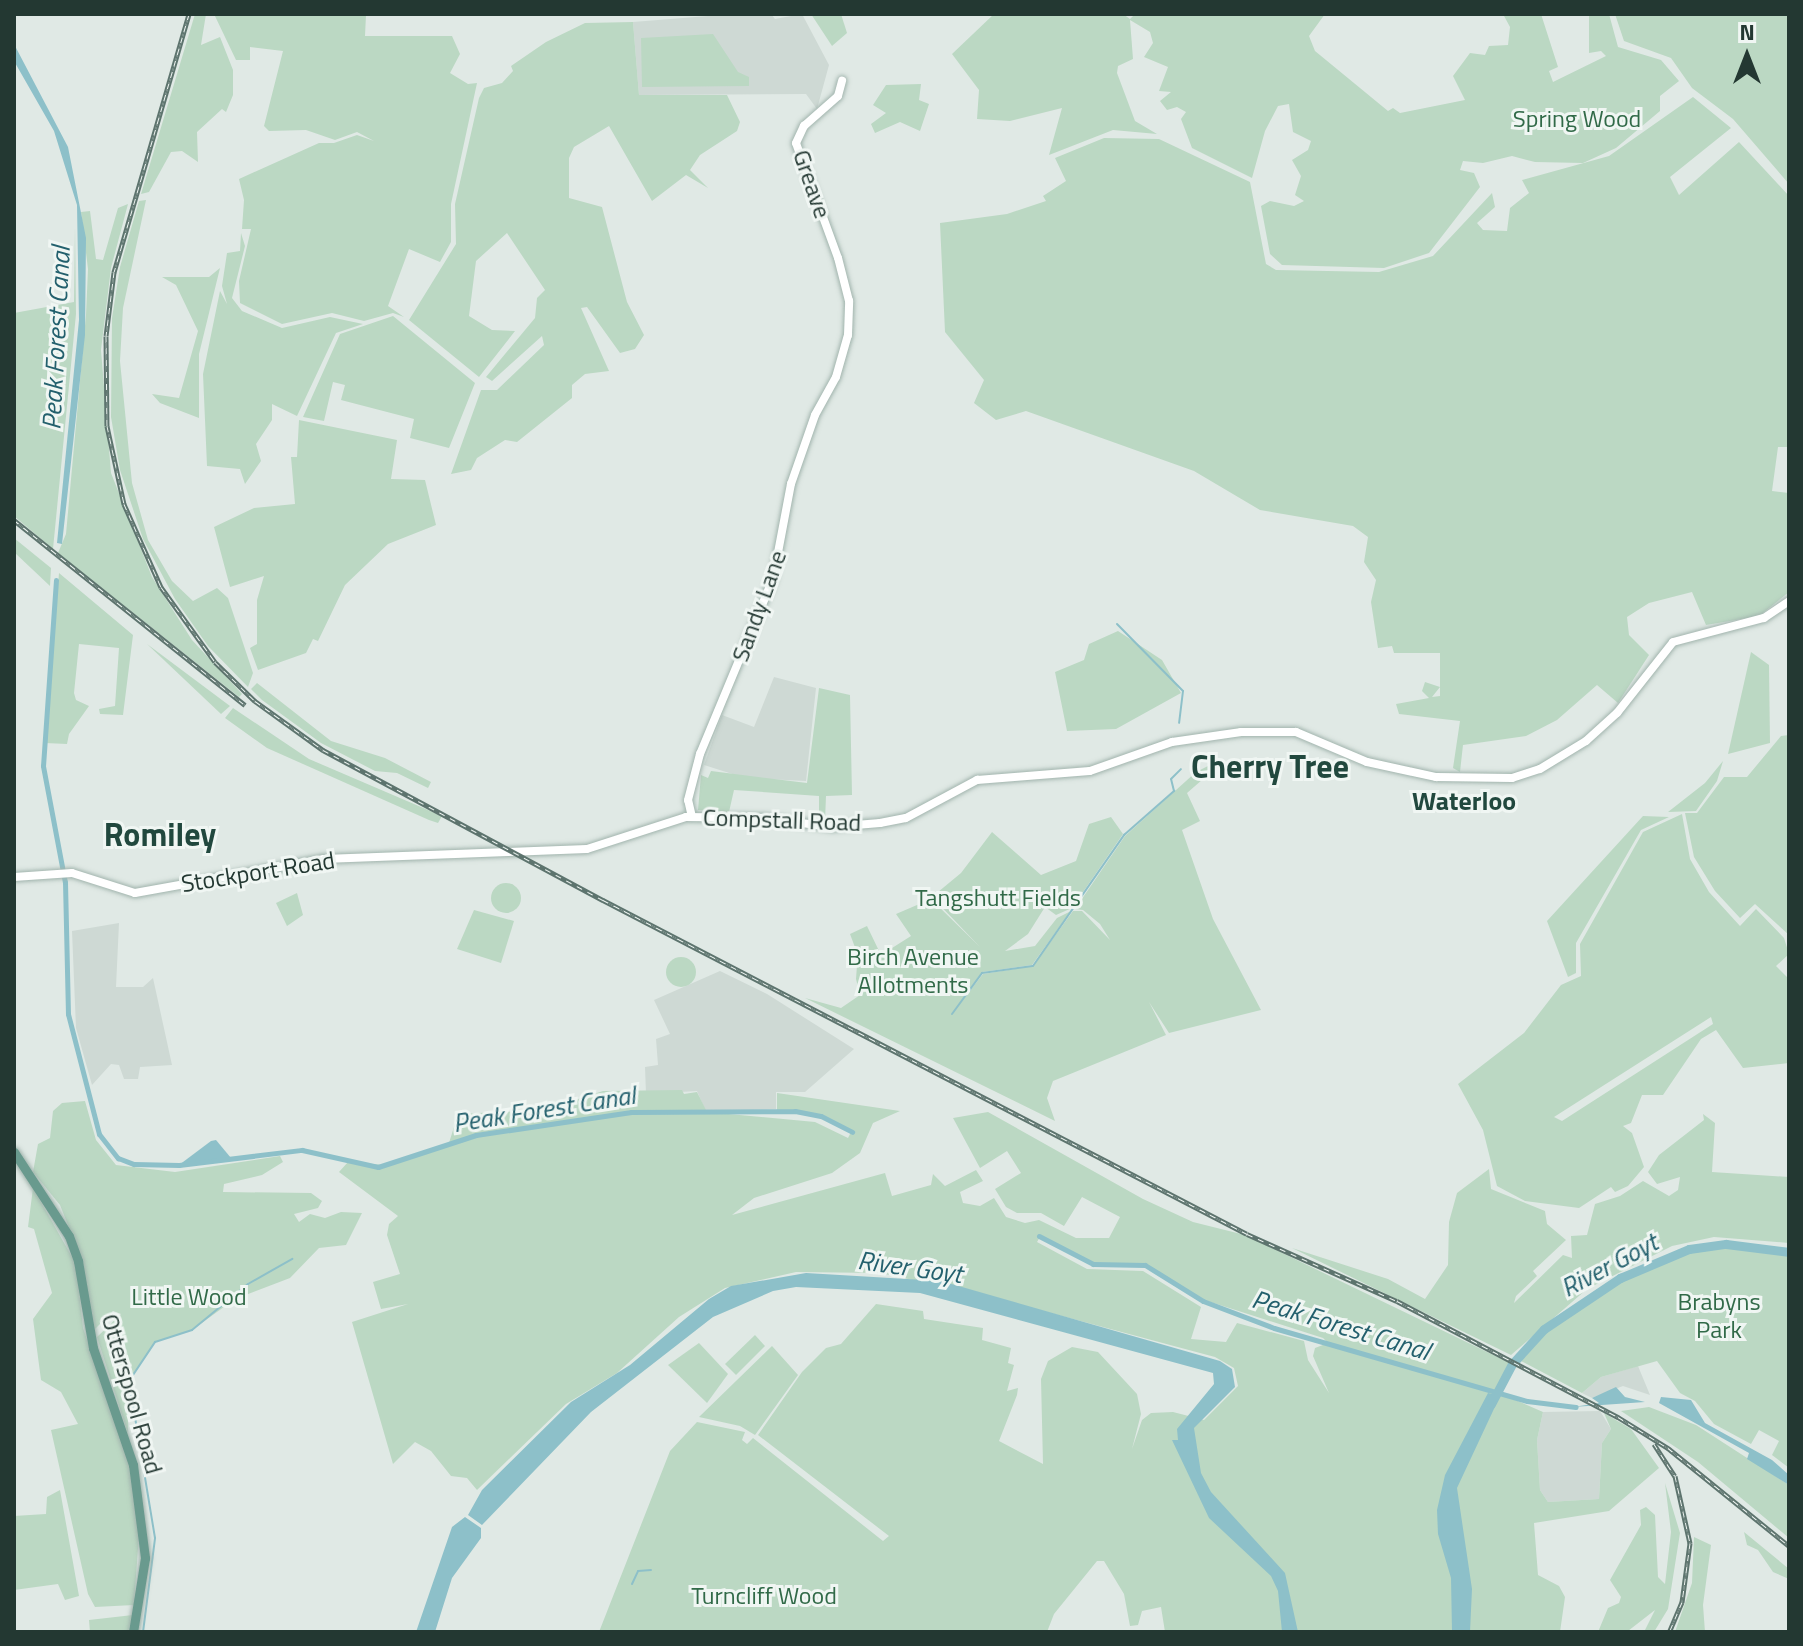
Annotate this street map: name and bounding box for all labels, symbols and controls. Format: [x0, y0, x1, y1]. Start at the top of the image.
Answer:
text: N [1739, 15, 1755, 49]
north arrow [1707, 16, 1787, 96]
park label: Spring Wood [1513, 105, 1641, 133]
street label: Greave [787, 146, 837, 222]
water label: Peak Forest Canal [36, 245, 76, 431]
street label: Sandy Lane [726, 547, 792, 665]
district label: Cherry Tree [1191, 747, 1349, 785]
district label: Waterloo [1412, 785, 1516, 817]
street label: Compstall Road [702, 803, 862, 837]
district label: Romiley [104, 815, 216, 853]
street label: Stockport Road [179, 846, 337, 898]
park label: Tangshutt Fields [915, 884, 1081, 912]
park label: Birch Avenue Allotments [847, 943, 979, 999]
water label: Peak Forest Canal [451, 1079, 637, 1139]
water label: River Goyt [1555, 1227, 1663, 1303]
water label: River Goyt [856, 1244, 964, 1290]
park label: Little Wood [131, 1283, 247, 1311]
water label: Peak Forest Canal [1248, 1283, 1434, 1367]
park label: Brabyns Park [1677, 1288, 1761, 1344]
street label: Otterspool Road [95, 1311, 169, 1477]
park label: Turncliff Wood [691, 1582, 837, 1610]

